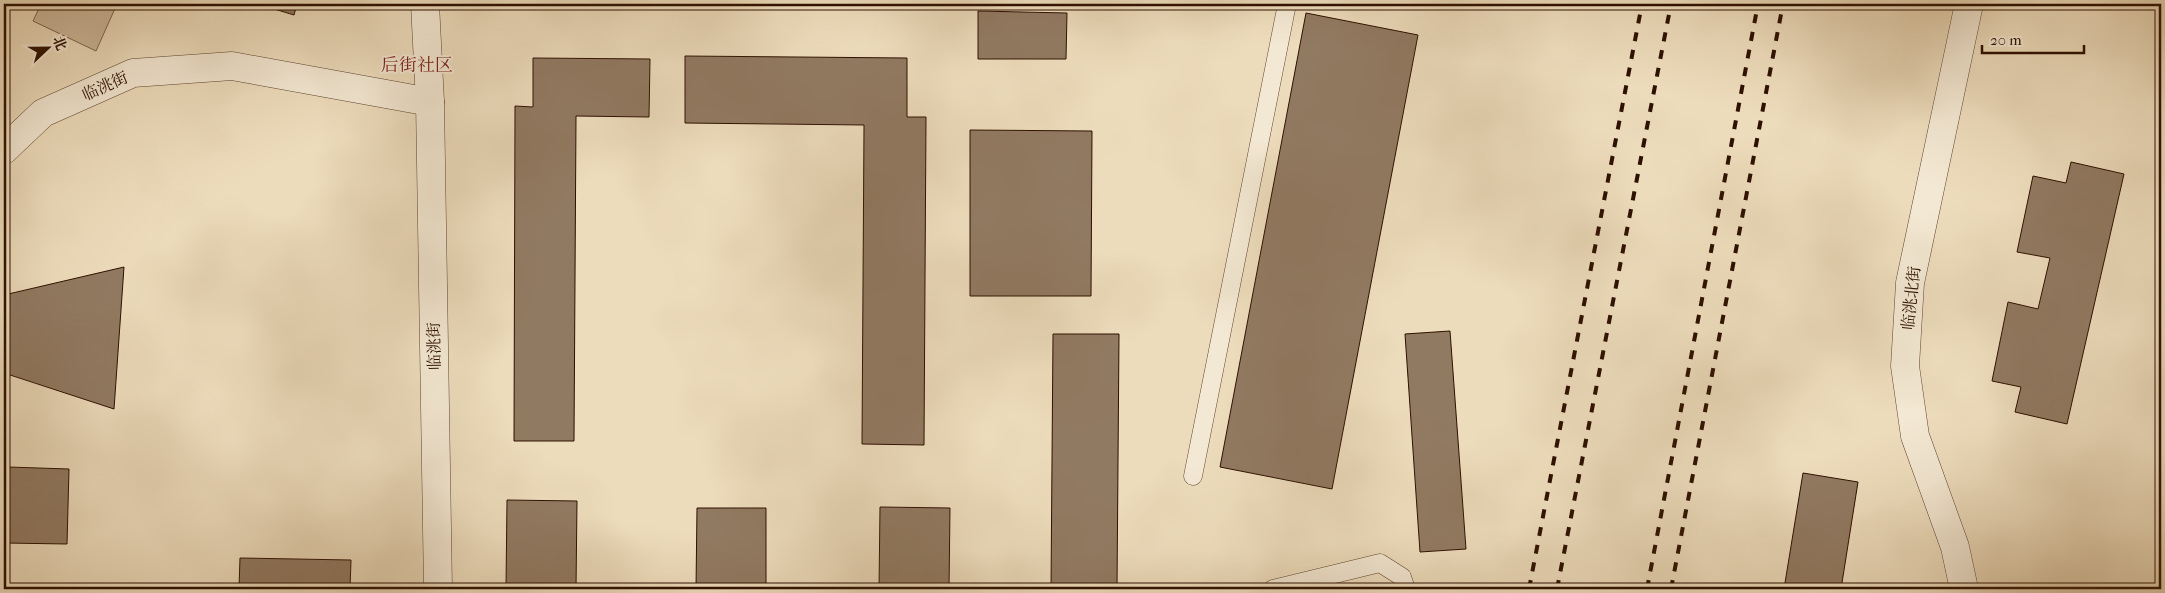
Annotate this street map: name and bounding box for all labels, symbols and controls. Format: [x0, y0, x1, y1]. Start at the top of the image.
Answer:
north arrow [22, 22, 72, 72]
scale bar [1982, 22, 2085, 54]
text: 20 m [1990, 31, 2022, 49]
text: 北 [49, 34, 70, 53]
district label: 后街社区 [381, 55, 453, 76]
street label: 临洮街 [79, 68, 131, 104]
street label: 临洮北街 [1898, 265, 1924, 331]
street label: 临洮街 [424, 322, 444, 370]

